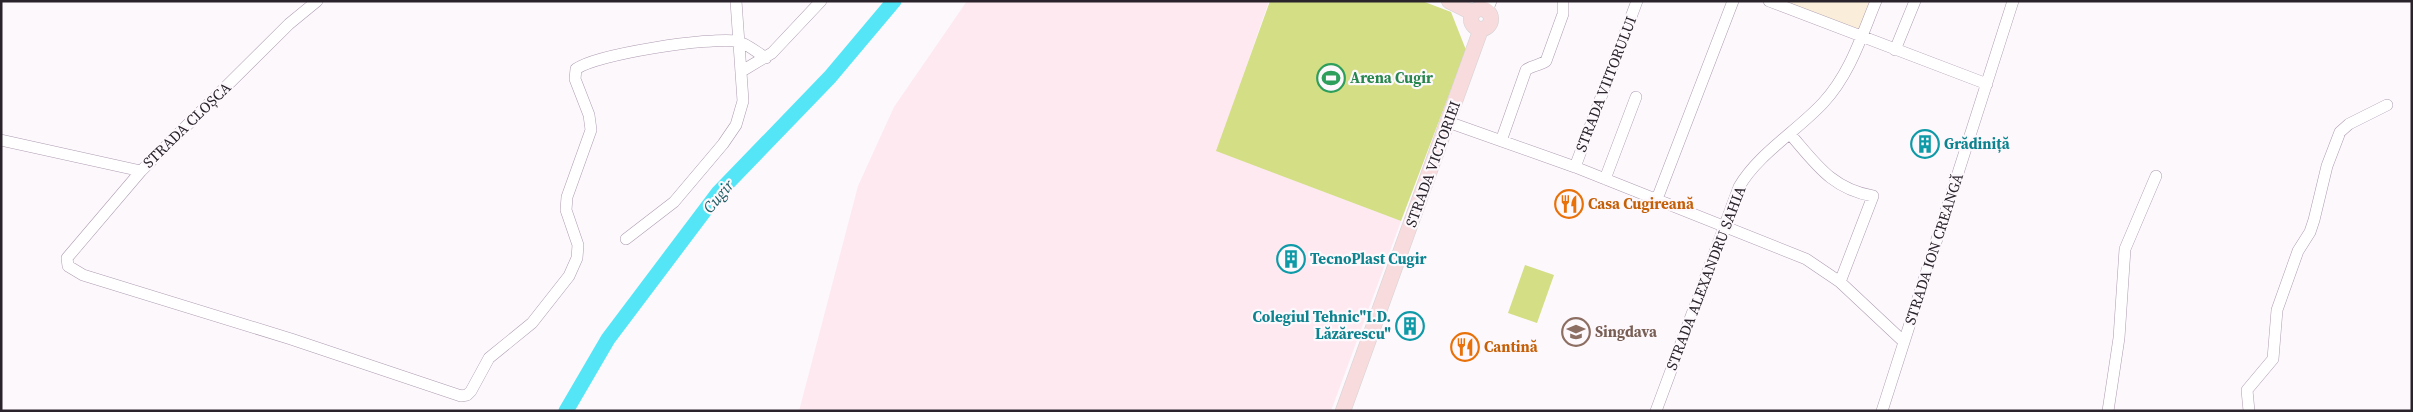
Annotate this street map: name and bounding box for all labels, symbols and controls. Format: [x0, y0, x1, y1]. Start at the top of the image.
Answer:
street label: STRADA VIITORULUI [1570, 13, 1641, 155]
sports icon: Arena Cugir [1316, 63, 1346, 93]
place label: Arena Cugir [1350, 67, 1433, 88]
street label: STRADA CLOȘCA [138, 77, 235, 172]
street label: STRADA VICTORIEI [1400, 98, 1465, 230]
building icon: Grădiniță [1910, 129, 1940, 159]
place label: Grădiniță [1944, 133, 2011, 154]
street label: STRADA ION CREANGĂ [1899, 170, 1968, 327]
water label: Cugir [698, 174, 739, 217]
street label: STRADA ALEXANDRU SAHIA [1661, 183, 1750, 373]
restaurant icon: Casa Cugireană [1554, 189, 1584, 219]
place label: Casa Cugireană [1588, 193, 1695, 214]
building icon: TecnoPlast Cugir [1276, 244, 1306, 274]
place label: TecnoPlast Cugir [1310, 248, 1426, 269]
place label: Colegiul Tehnic"I.D. Lăzărescu" [1252, 306, 1391, 344]
building icon: Colegiul Tehnic"I.D. Lăzărescu" [1395, 311, 1425, 341]
school or university icon: Singdava [1561, 317, 1591, 347]
place label: Singdava [1595, 321, 1658, 342]
restaurant icon: Cantină [1450, 332, 1480, 362]
place label: Cantină [1484, 336, 1539, 357]

